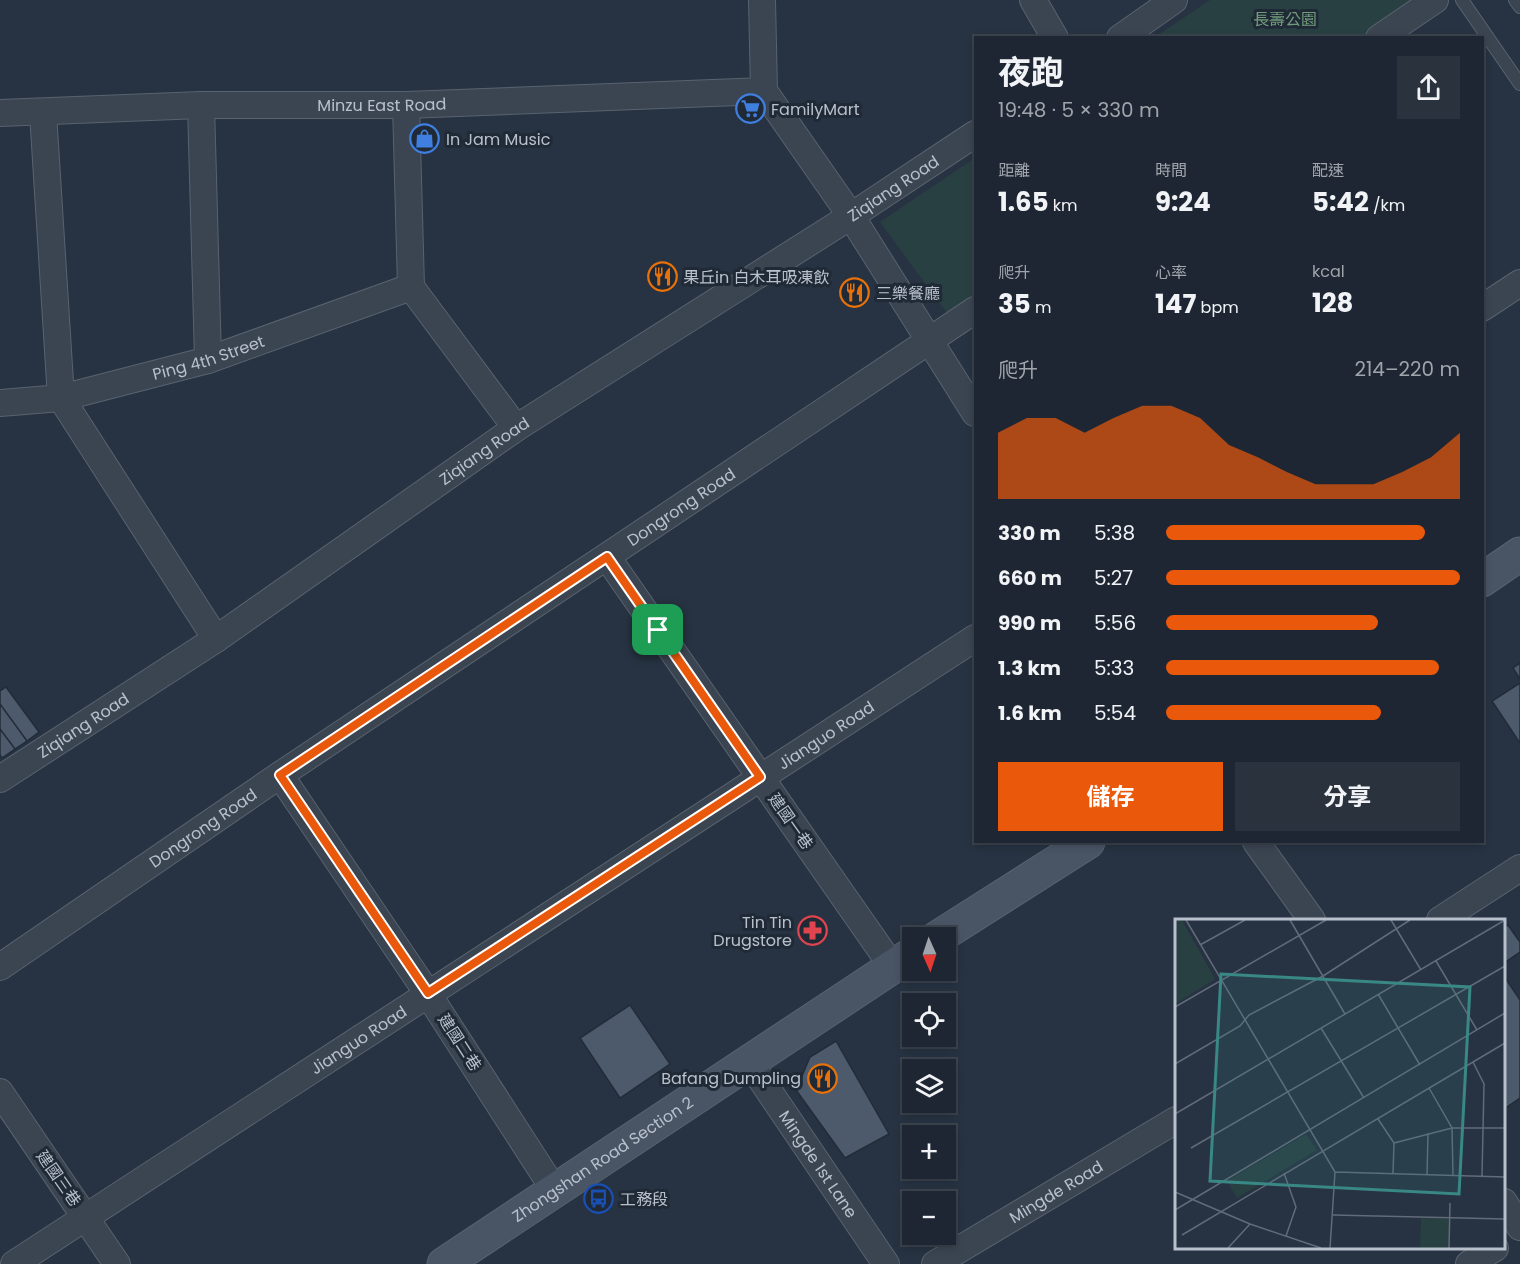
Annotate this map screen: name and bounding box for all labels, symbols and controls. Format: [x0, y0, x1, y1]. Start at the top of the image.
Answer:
park label: 長壽公園 [1253, 8, 1317, 31]
text: 夜跑 [998, 49, 1064, 96]
button: share [1397, 56, 1460, 119]
street label: Minzu East Road [317, 92, 447, 117]
supermarket icon: FamilyMart [734, 93, 766, 125]
text: 19:48 · 5 × 330 m [998, 96, 1160, 124]
place label: FamilyMart [771, 98, 860, 121]
shop icon: In Jam Music [409, 123, 441, 155]
place label: In Jam Music [446, 128, 551, 151]
street label: Ziqiang Road [843, 150, 944, 227]
text: 距離 [998, 159, 1030, 182]
text: 時間 [1155, 159, 1187, 182]
text: 配速 [1312, 159, 1344, 182]
text: 1.65 [998, 184, 1049, 220]
text: 9:24 [1155, 184, 1211, 220]
text: 5:42 [1312, 184, 1369, 220]
text: km [1049, 194, 1078, 217]
text: /km [1369, 194, 1405, 217]
text: kcal [1312, 260, 1345, 283]
restaurant icon: 果丘in 白木耳吸凍飲 [646, 261, 678, 293]
text: 爬升 [998, 261, 1030, 284]
text: 心率 [1155, 261, 1187, 284]
place label: 果丘in 白木耳吸凍飲 [683, 266, 829, 289]
restaurant icon: 三樂餐廳 [839, 277, 871, 309]
place label: 三樂餐廳 [876, 282, 940, 305]
text: 128 [1312, 285, 1353, 321]
text: 35 [998, 286, 1031, 322]
text: 147 [1155, 286, 1196, 322]
text: m [1031, 296, 1051, 319]
text: bpm [1196, 296, 1239, 319]
street label: Ping 4th Street [150, 330, 268, 386]
text: 214–220 m [1354, 355, 1460, 383]
text: 爬升 [998, 356, 1038, 384]
street label: Ziqiang Road [435, 412, 534, 491]
street label: Dongrong Road [623, 463, 740, 552]
text: 330 m [998, 519, 1061, 547]
text: 5:38 [1094, 519, 1135, 547]
text: 660 m [998, 564, 1062, 592]
text: 5:27 [1094, 564, 1133, 592]
pin [632, 604, 683, 655]
text: 990 m [998, 609, 1061, 637]
text: 5:56 [1094, 609, 1136, 637]
icon: arrive [641, 613, 674, 646]
text: 1.3 km [998, 654, 1061, 682]
text: 5:33 [1094, 654, 1134, 682]
street label: Ziqiang Road [33, 687, 134, 764]
street label: Jianguo Road [774, 696, 879, 775]
text: 1.6 km [998, 699, 1062, 727]
text: 5:54 [1094, 699, 1136, 727]
button: 儲存 [998, 762, 1223, 831]
button: 分享 [1235, 762, 1460, 831]
street label: Dongrong Road [145, 783, 262, 873]
street label: 建國一巷 [763, 788, 818, 854]
place label: Tin Tin Drugstore [713, 911, 792, 952]
pharmacy icon: Tin Tin Drugstore [797, 915, 829, 947]
inset map [1175, 919, 1505, 1249]
north arrow [902, 927, 956, 981]
map controls [902, 927, 956, 1245]
button: locate [902, 993, 956, 1047]
street label: Jianguo Road [306, 1000, 411, 1080]
street label: 建國二巷 [433, 1009, 487, 1075]
button: layers [902, 1059, 956, 1113]
restaurant icon: Bafang Dumpling [806, 1062, 838, 1094]
place label: Bafang Dumpling [661, 1067, 801, 1090]
street label: Zhongshan Road Section 2 [508, 1091, 698, 1228]
street label: Mingde 1st Lane [773, 1106, 863, 1223]
button: + [902, 1125, 956, 1179]
street label: 建國三巷 [31, 1145, 86, 1211]
street label: Mingde Road [1005, 1155, 1107, 1229]
bus stop icon: 工務段 [583, 1183, 615, 1215]
place label: 工務段 [620, 1188, 668, 1211]
button: − [902, 1191, 956, 1245]

